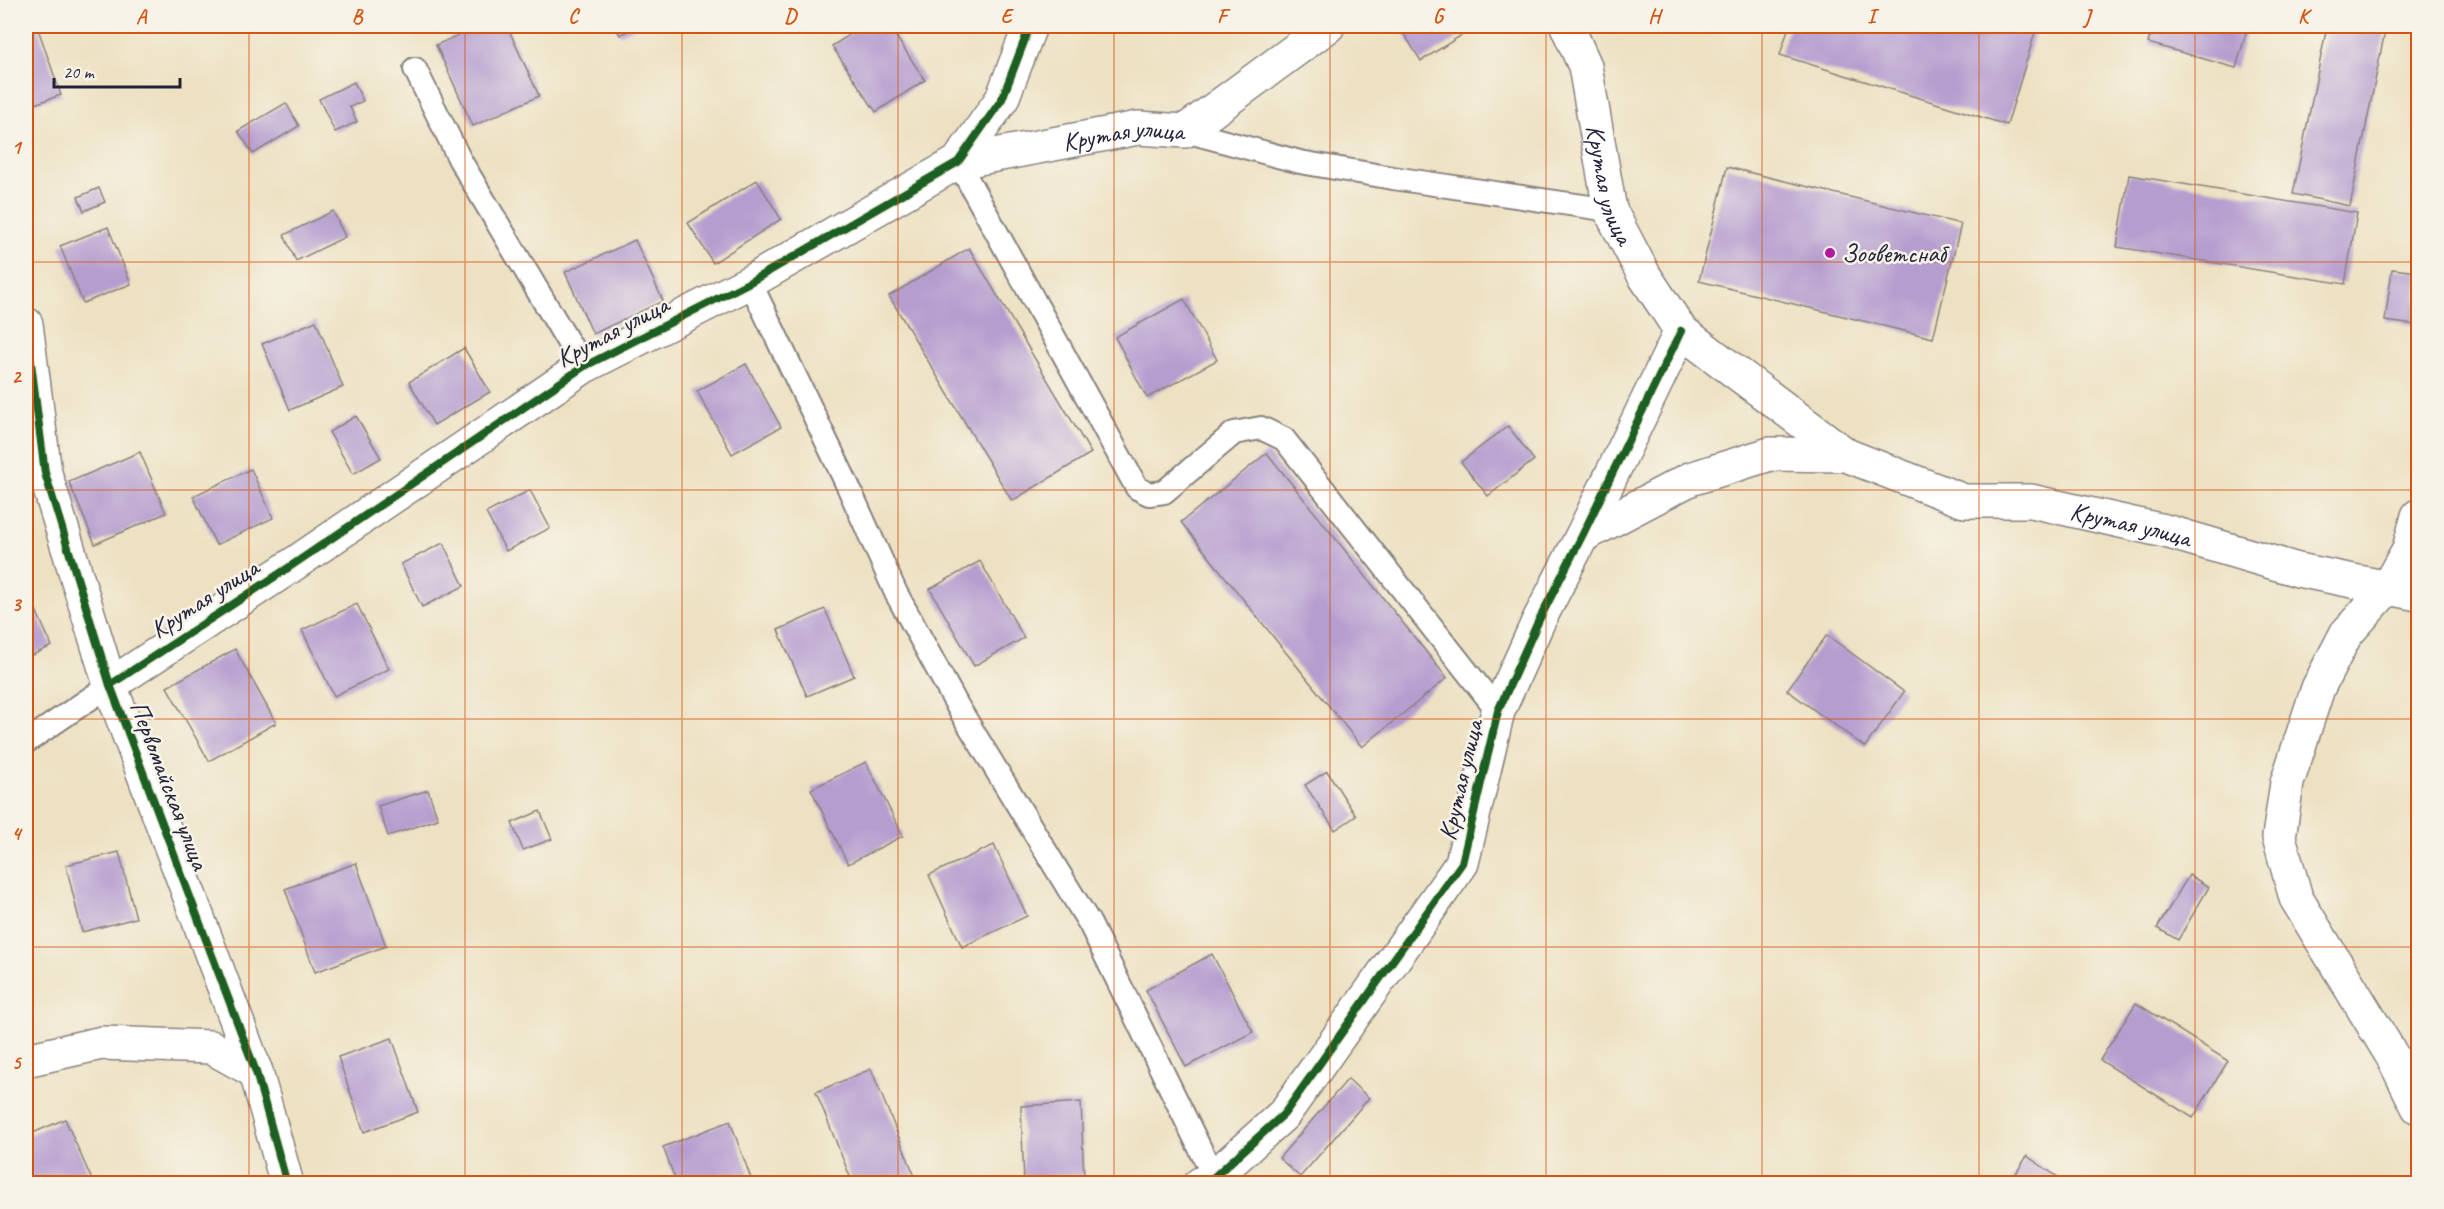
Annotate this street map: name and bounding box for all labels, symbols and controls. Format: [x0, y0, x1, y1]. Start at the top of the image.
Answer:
text: A [136, 4, 148, 29]
text: B [352, 4, 364, 29]
text: C [568, 4, 580, 29]
text: D [784, 4, 798, 29]
text: E [1001, 4, 1015, 29]
text: F [1217, 4, 1231, 29]
text: G [1433, 4, 1446, 29]
text: H [1648, 4, 1663, 29]
text: I [1867, 4, 1880, 29]
text: J [2082, 4, 2094, 29]
text: K [2298, 4, 2312, 29]
scale bar [54, 51, 180, 89]
text: 20 m [63, 61, 96, 83]
street label: Крутая улица [1060, 112, 1187, 159]
street label: Крутая улица [1578, 122, 1642, 252]
text: 1 [12, 135, 23, 160]
place label: Зооветснаб [1842, 237, 1951, 270]
marker: Зооветснаб [1823, 246, 1837, 260]
street label: Крутая улица [550, 287, 676, 375]
text: 2 [12, 364, 23, 389]
street label: Крутая улица [2067, 494, 2197, 555]
street label: Крутая улица [144, 550, 267, 646]
text: 3 [12, 592, 23, 617]
street label: Первомайская улица [122, 696, 217, 876]
street label: Крутая улица [1431, 714, 1491, 844]
text: 4 [12, 821, 24, 846]
text: 5 [12, 1050, 23, 1075]

